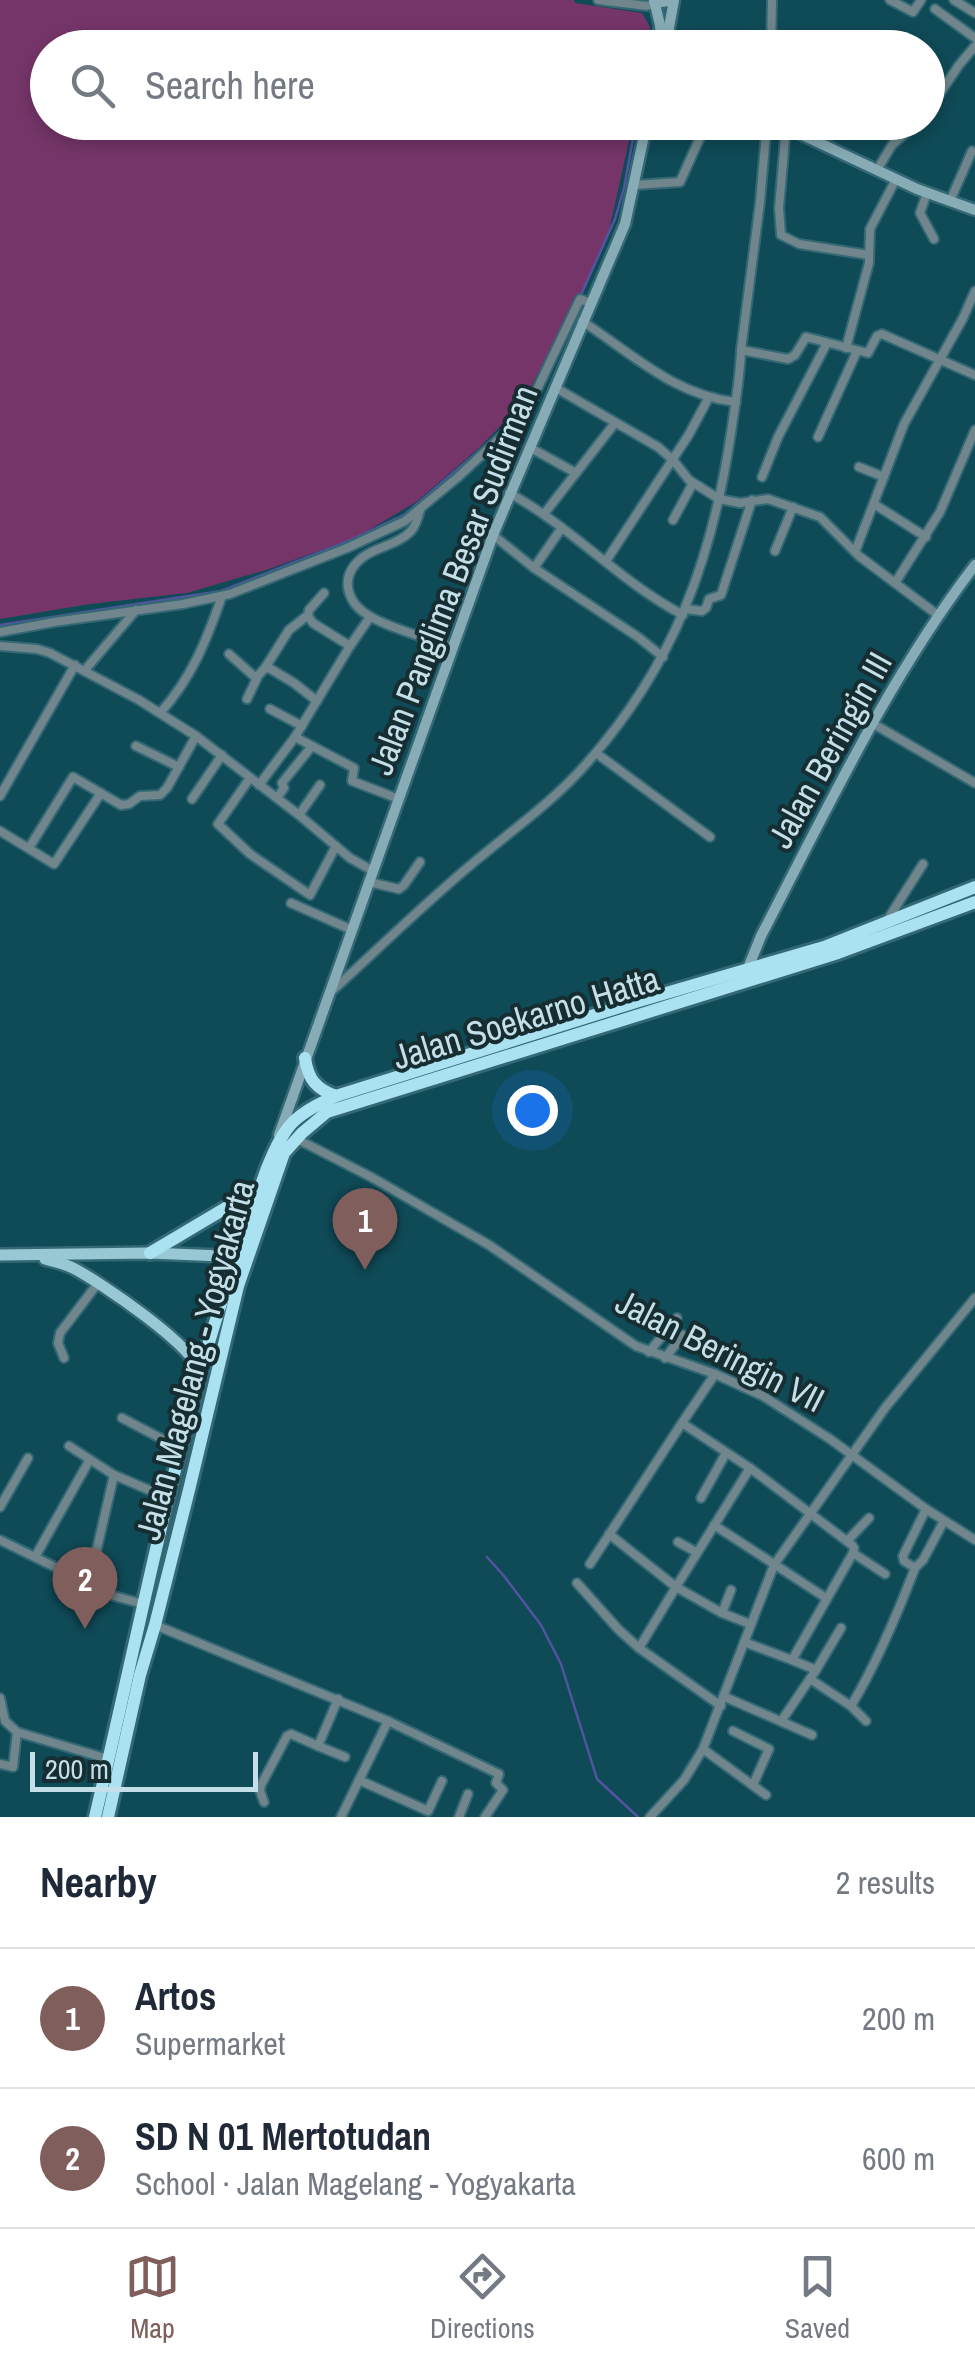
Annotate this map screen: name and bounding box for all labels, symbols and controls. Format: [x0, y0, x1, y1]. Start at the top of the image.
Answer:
search box [30, 30, 945, 140]
icon: search [65, 58, 120, 113]
text: Search here [145, 60, 315, 111]
street label: Jalan Panglima Besar Sudirman [357, 379, 549, 781]
street label: Jalan Beringin III [756, 643, 903, 856]
street label: Jalan Soekarno Hatta [387, 955, 665, 1080]
your location [507, 1085, 558, 1136]
street label: Jalan Magelang - Yogyakarta [124, 1175, 265, 1545]
pin: 1 [332, 1188, 398, 1270]
street label: Jalan Beringin VII [608, 1278, 833, 1423]
pin: 2 [52, 1546, 118, 1629]
scale bar [30, 1747, 258, 1792]
text: 200 m [45, 1750, 109, 1788]
text: Nearby [40, 1854, 157, 1910]
text: 2 results [836, 1861, 935, 1904]
text: Artos [135, 1971, 216, 2022]
text: 1 [65, 1997, 80, 2040]
text: 200 m [862, 1997, 935, 2040]
text: Supermarket [135, 2022, 285, 2065]
text: SD N 01 Mertotudan [135, 2111, 431, 2162]
text: 2 [65, 2137, 80, 2180]
text: 600 m [862, 2137, 935, 2180]
text: School · Jalan Magelang - Yogyakarta [135, 2162, 576, 2205]
tab: Map [125, 2249, 180, 2347]
tab: Directions [430, 2249, 535, 2347]
tab: Saved [785, 2249, 850, 2347]

